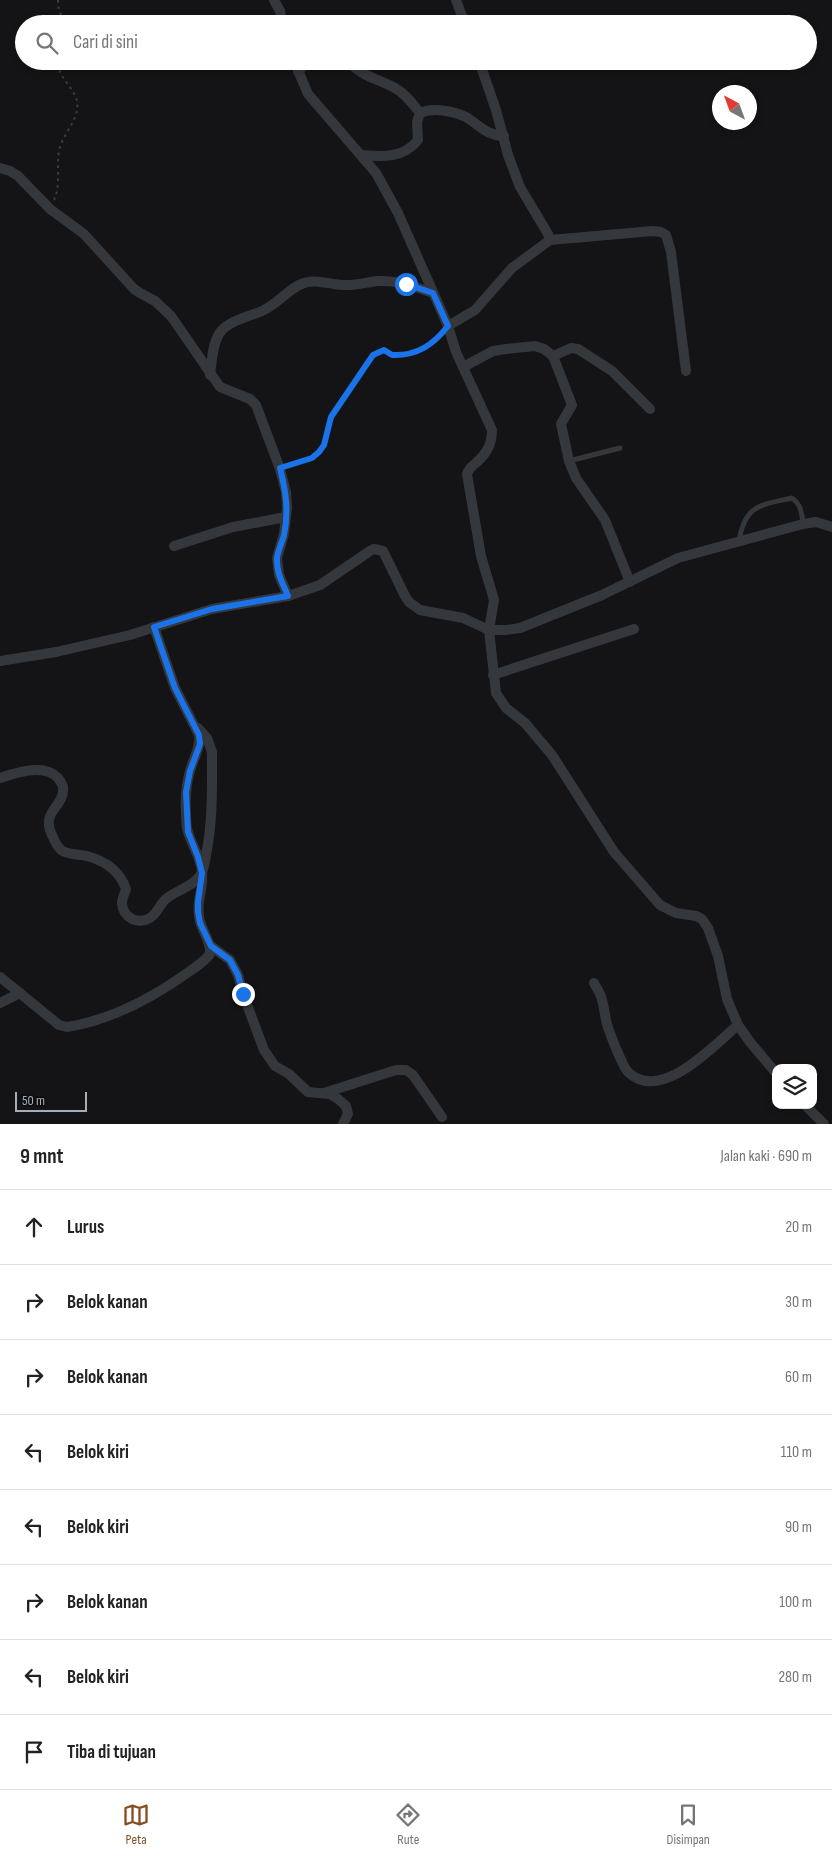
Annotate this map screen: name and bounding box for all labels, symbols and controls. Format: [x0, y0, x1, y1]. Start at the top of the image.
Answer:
search box [15, 15, 817, 70]
icon: search [33, 29, 61, 57]
text: Cari di sini [73, 31, 138, 54]
north arrow [712, 85, 757, 130]
route start [395, 273, 418, 296]
route end [232, 983, 255, 1006]
map controls [772, 1064, 817, 1109]
button: layers [772, 1064, 817, 1109]
scale bar [15, 1089, 88, 1112]
text: 50 m [22, 1092, 45, 1109]
text: 9 mnt [20, 1144, 64, 1169]
text: Jalan kaki · 690 m [720, 1147, 812, 1166]
icon: ahead [20, 1213, 48, 1241]
text: Lurus [67, 1216, 104, 1239]
text: 20 m [785, 1218, 812, 1237]
icon: right [20, 1288, 48, 1316]
text: Belok kanan [67, 1291, 148, 1314]
text: 30 m [785, 1293, 812, 1312]
icon: right [20, 1363, 48, 1391]
text: Belok kanan [67, 1366, 148, 1389]
text: 60 m [785, 1368, 812, 1387]
icon: left [20, 1438, 48, 1466]
text: Belok kiri [67, 1441, 129, 1464]
text: 110 m [781, 1443, 812, 1462]
icon: left [20, 1513, 48, 1541]
text: Belok kiri [67, 1516, 129, 1539]
text: 90 m [785, 1518, 812, 1537]
icon: right [20, 1588, 48, 1616]
text: Belok kanan [67, 1591, 148, 1614]
text: 100 m [779, 1593, 812, 1612]
icon: left [20, 1663, 48, 1691]
text: Belok kiri [67, 1666, 129, 1689]
text: 280 m [778, 1668, 812, 1687]
icon: arrive [20, 1738, 48, 1766]
text: Tiba di tujuan [67, 1741, 156, 1764]
tab: Peta [122, 1801, 150, 1848]
tab: Rute [394, 1801, 422, 1848]
tab: Disimpan [667, 1801, 710, 1848]

